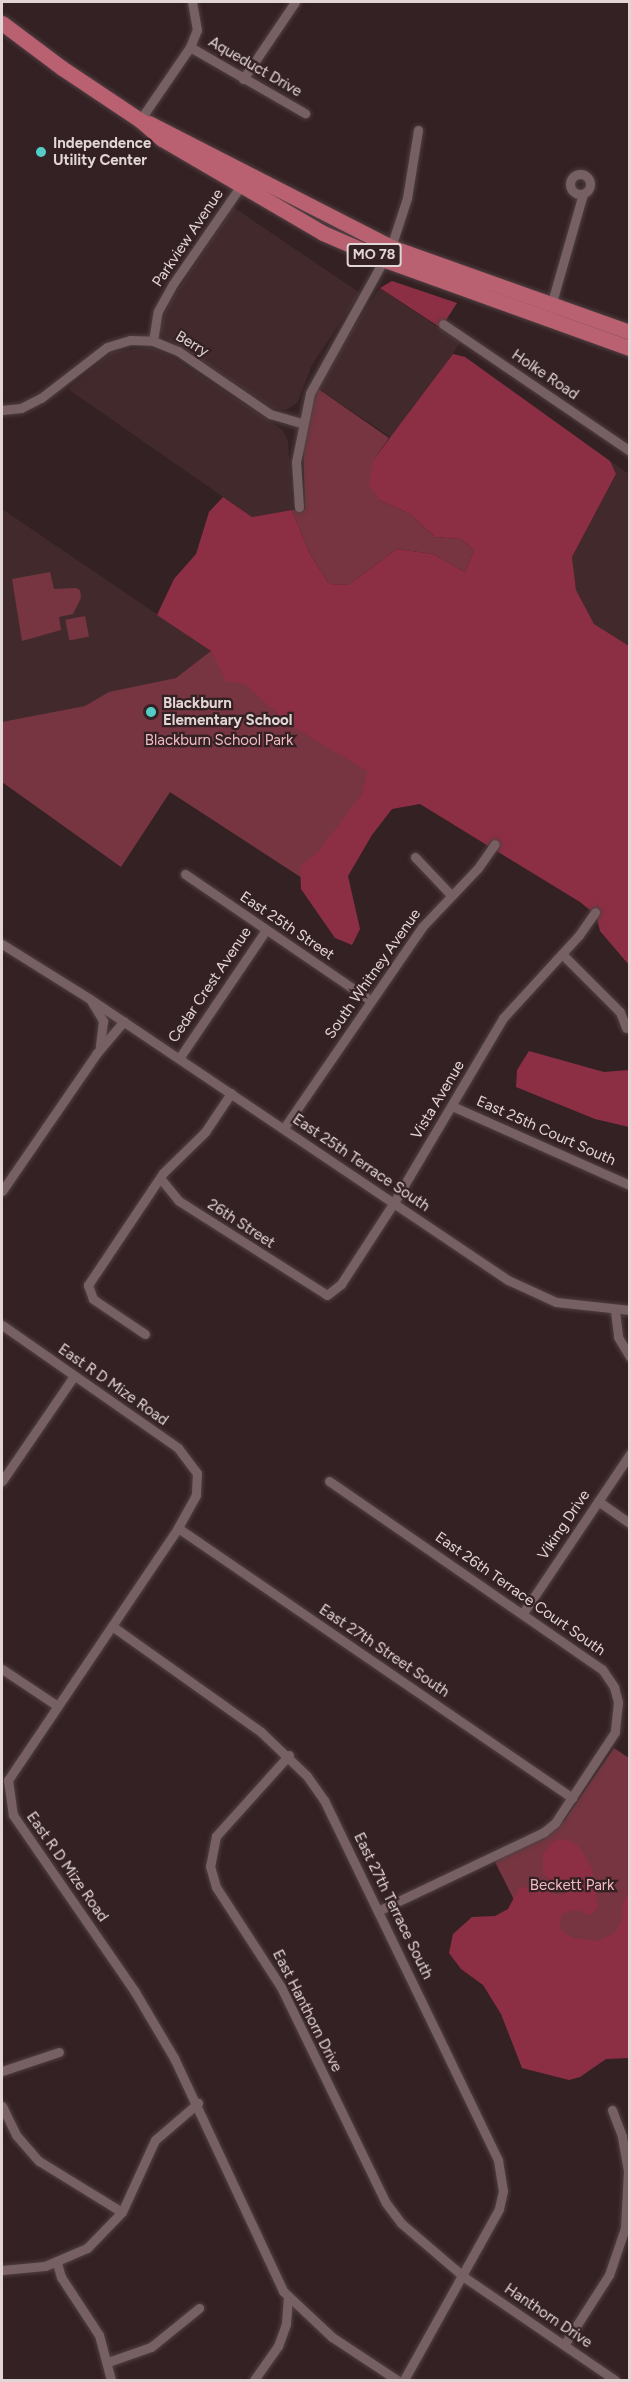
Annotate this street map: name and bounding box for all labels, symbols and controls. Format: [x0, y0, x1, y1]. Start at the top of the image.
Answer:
street label: Aqueduct Drive [205, 33, 305, 101]
place label: Independence Utility Center [53, 134, 151, 169]
marker: Independence Utility Center [34, 145, 48, 159]
street label: Parkview Avenue [149, 186, 227, 290]
road number: MO 78 [346, 244, 403, 266]
street label: Berry [172, 327, 212, 361]
street label: Holke Road [508, 346, 582, 404]
place label: Blackburn Elementary School [163, 694, 292, 729]
marker: Blackburn Elementary School [144, 705, 158, 719]
park label: Blackburn School Park [145, 732, 293, 750]
street label: East 25th Street [237, 888, 337, 964]
street label: South Whitney Avenue [321, 906, 425, 1042]
street label: Cedar Crest Avenue [165, 924, 255, 1046]
street label: Vista Avenue [407, 1057, 469, 1143]
street label: East 25th Court South [474, 1092, 618, 1170]
street label: East 25th Terrace South [289, 1110, 433, 1216]
street label: 26th Street [204, 1196, 278, 1252]
street label: East R D Mize Road [55, 1340, 171, 1430]
street label: Viking Drive [534, 1487, 594, 1563]
street label: East 26th Terrace Court South [431, 1528, 609, 1660]
street label: East 27th Street South [316, 1601, 452, 1701]
street label: East R D Mize Road [22, 1809, 112, 1925]
street label: East 27th Terrace South [350, 1830, 436, 1982]
park label: Beckett Park [530, 1877, 614, 1895]
street label: East Hanthorn Drive [268, 1947, 346, 2075]
street label: Hanthorn Drive [501, 2280, 595, 2352]

